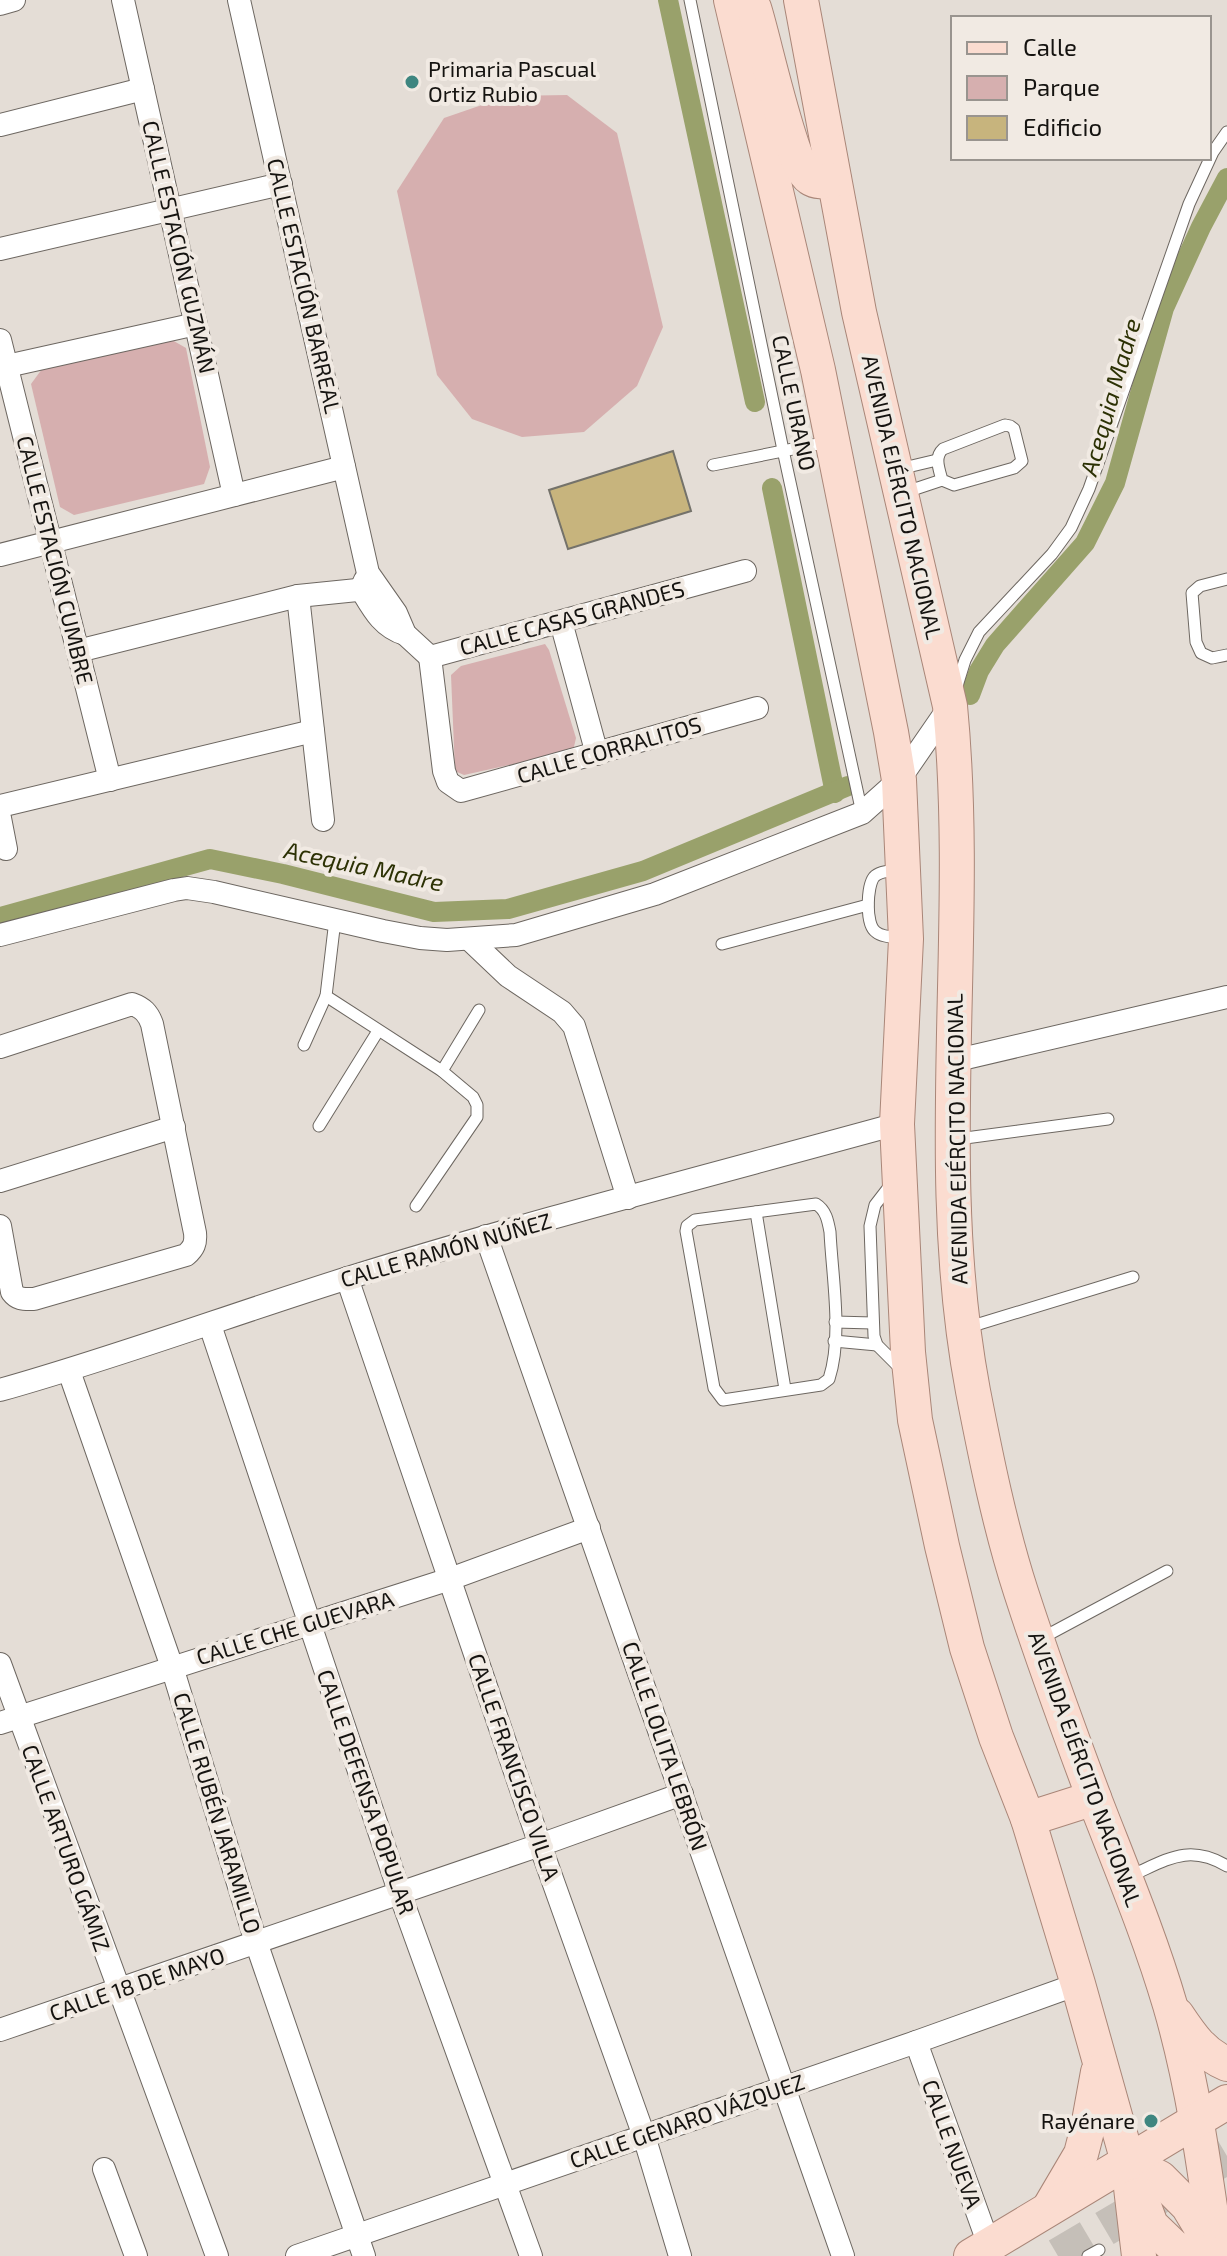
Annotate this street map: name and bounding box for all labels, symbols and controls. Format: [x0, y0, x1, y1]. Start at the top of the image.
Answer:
legend [951, 16, 1211, 160]
text: Calle [1023, 32, 1077, 61]
place label: Primaria Pascual Ortiz Rubio [428, 55, 596, 106]
text: Parque [1023, 72, 1100, 101]
marker: Primaria Pascual Ortiz Rubio [403, 73, 421, 91]
text: Edificio [1023, 112, 1102, 141]
street label: CALLE ESTACIÓN GUZMÁN [138, 118, 222, 376]
street label: CALLE ESTACIÓN BARREAL [263, 156, 347, 416]
water label: Acequia Madre [1073, 315, 1146, 480]
street label: CALLE URANO [768, 332, 822, 473]
street label: AVENIDA EJÉRCITO NACIONAL [858, 352, 948, 642]
street label: CALLE ESTACIÓN CUMBRE [12, 433, 99, 687]
street label: CALLE CASAS GRANDES [457, 575, 687, 660]
street label: CALLE CORRALITOS [514, 710, 704, 788]
water label: Acequia Madre [281, 834, 447, 897]
street label: AVENIDA EJÉRCITO NACIONAL [940, 993, 972, 1285]
street label: CALLE RAMÓN NÚÑEZ [337, 1206, 554, 1292]
street label: CALLE CHE GUEVARA [193, 1585, 397, 1669]
street label: AVENIDA EJÉRCITO NACIONAL [1024, 1627, 1148, 1910]
street label: CALLE LOLITA LEBRÓN [618, 1638, 714, 1854]
street label: CALLE FRANCISCO VILLA [464, 1650, 566, 1884]
street label: CALLE DEFENSA POPULAR [313, 1666, 421, 1917]
street label: CALLE RUBÉN JARAMILLO [169, 1689, 267, 1936]
street label: CALLE ARTURO GÁMIZ [17, 1741, 116, 1955]
street label: CALLE 18 DE MAYO [46, 1941, 228, 2025]
street label: CALLE GENARO VÁZQUEZ [566, 2068, 808, 2173]
street label: CALLE NUEVA [918, 2076, 988, 2212]
place label: Rayénare [1041, 2107, 1135, 2133]
marker: Rayénare [1142, 2112, 1160, 2130]

